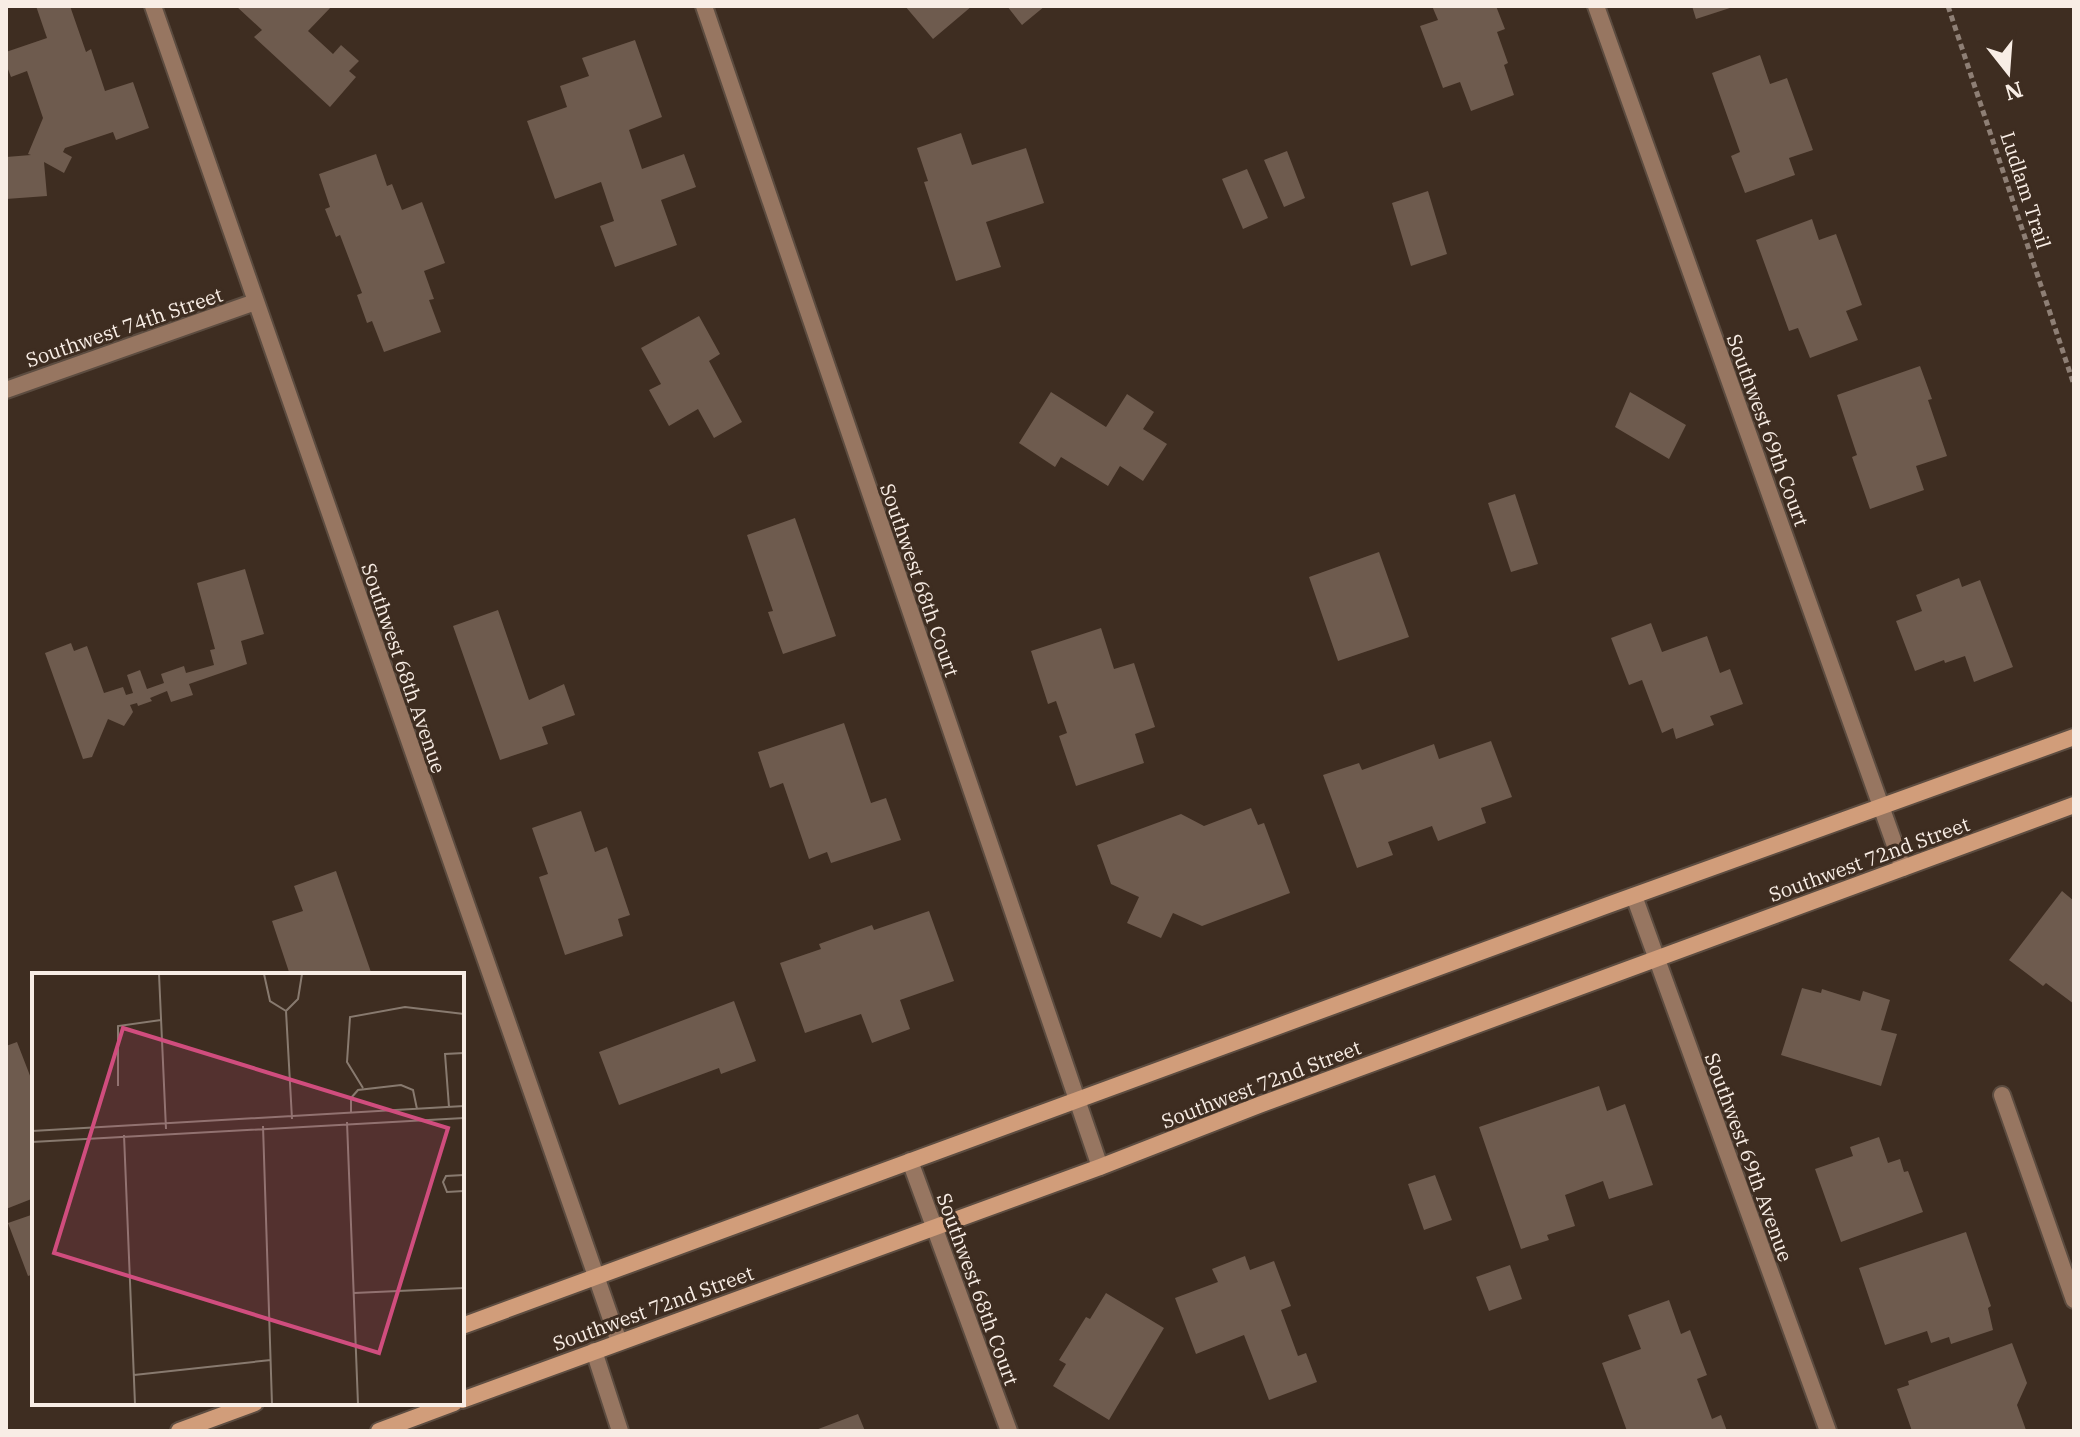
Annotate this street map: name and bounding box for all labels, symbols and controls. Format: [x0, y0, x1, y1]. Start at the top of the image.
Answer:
north arrow [1968, 32, 2048, 112]
text: N [2001, 75, 2027, 108]
street label: Ludlam Trail [1994, 128, 2058, 252]
street label: Southwest 74th Street [22, 281, 226, 373]
street label: Southwest 69th Court [1721, 330, 1815, 530]
street label: Southwest 68th Court [874, 480, 966, 680]
street label: Southwest 68th Avenue [355, 559, 453, 777]
street label: Southwest 72nd Street [1765, 810, 1973, 908]
inset map [32, 973, 464, 1405]
street label: Southwest 72nd Street [1157, 1033, 1365, 1135]
street label: Southwest 69th Avenue [1699, 1049, 1799, 1265]
street label: Southwest 68th Court [931, 1189, 1025, 1389]
street label: Southwest 72nd Street [549, 1259, 757, 1357]

